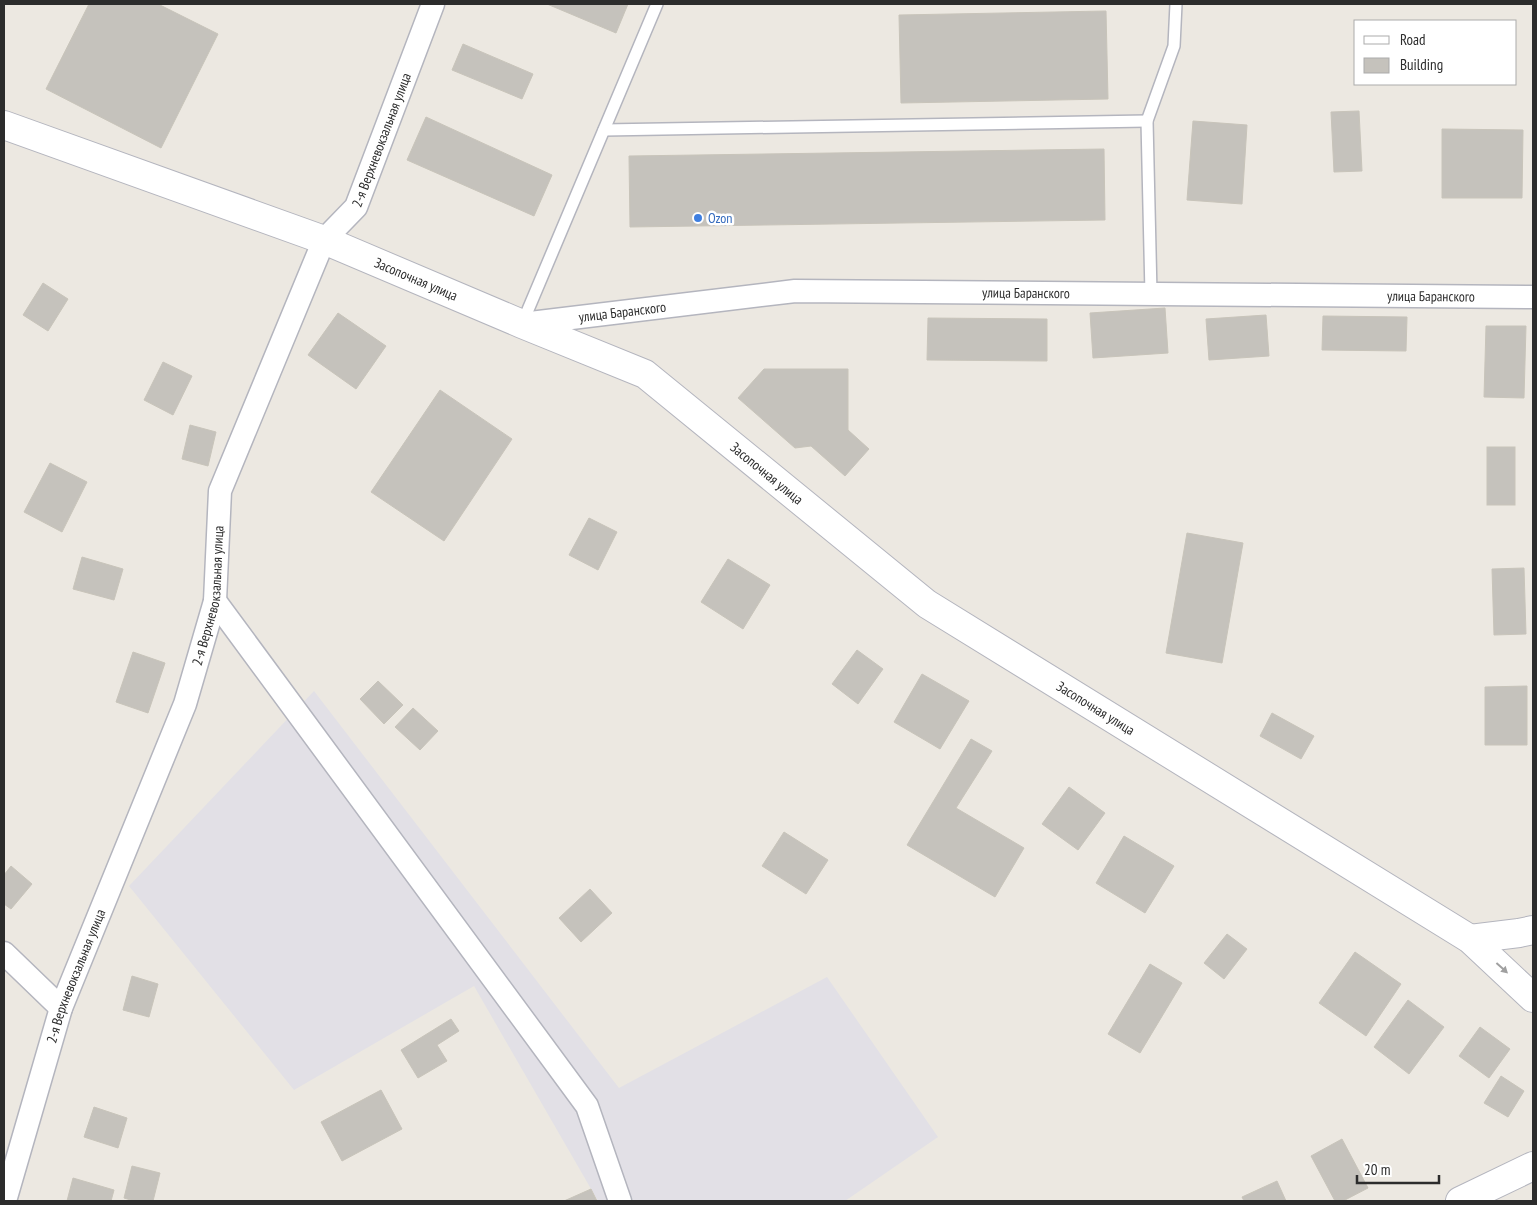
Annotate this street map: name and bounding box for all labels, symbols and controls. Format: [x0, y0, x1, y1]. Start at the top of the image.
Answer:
legend [1354, 20, 1517, 85]
text: Road [1400, 30, 1426, 49]
text: Building [1400, 55, 1443, 74]
street label: 2-я Верхневокзальная улица [348, 70, 415, 210]
place label: Ozon [708, 209, 733, 227]
marker: Ozon [692, 212, 704, 224]
street label: Засопочная улица [372, 253, 460, 305]
street label: улица Баранского [982, 284, 1070, 302]
street label: улица Баранского [1387, 287, 1475, 306]
street label: улица Баранского [578, 298, 667, 326]
street label: Засопочная улица [727, 438, 807, 508]
street label: 2-я Верхневокзальная улица [188, 525, 227, 667]
street label: Засопочная улица [1053, 677, 1138, 739]
street label: 2-я Верхневокзальная улица [42, 906, 109, 1045]
one-way arrow [1496, 962, 1508, 974]
scale bar [1357, 1152, 1440, 1184]
text: 20 m [1364, 1160, 1390, 1179]

